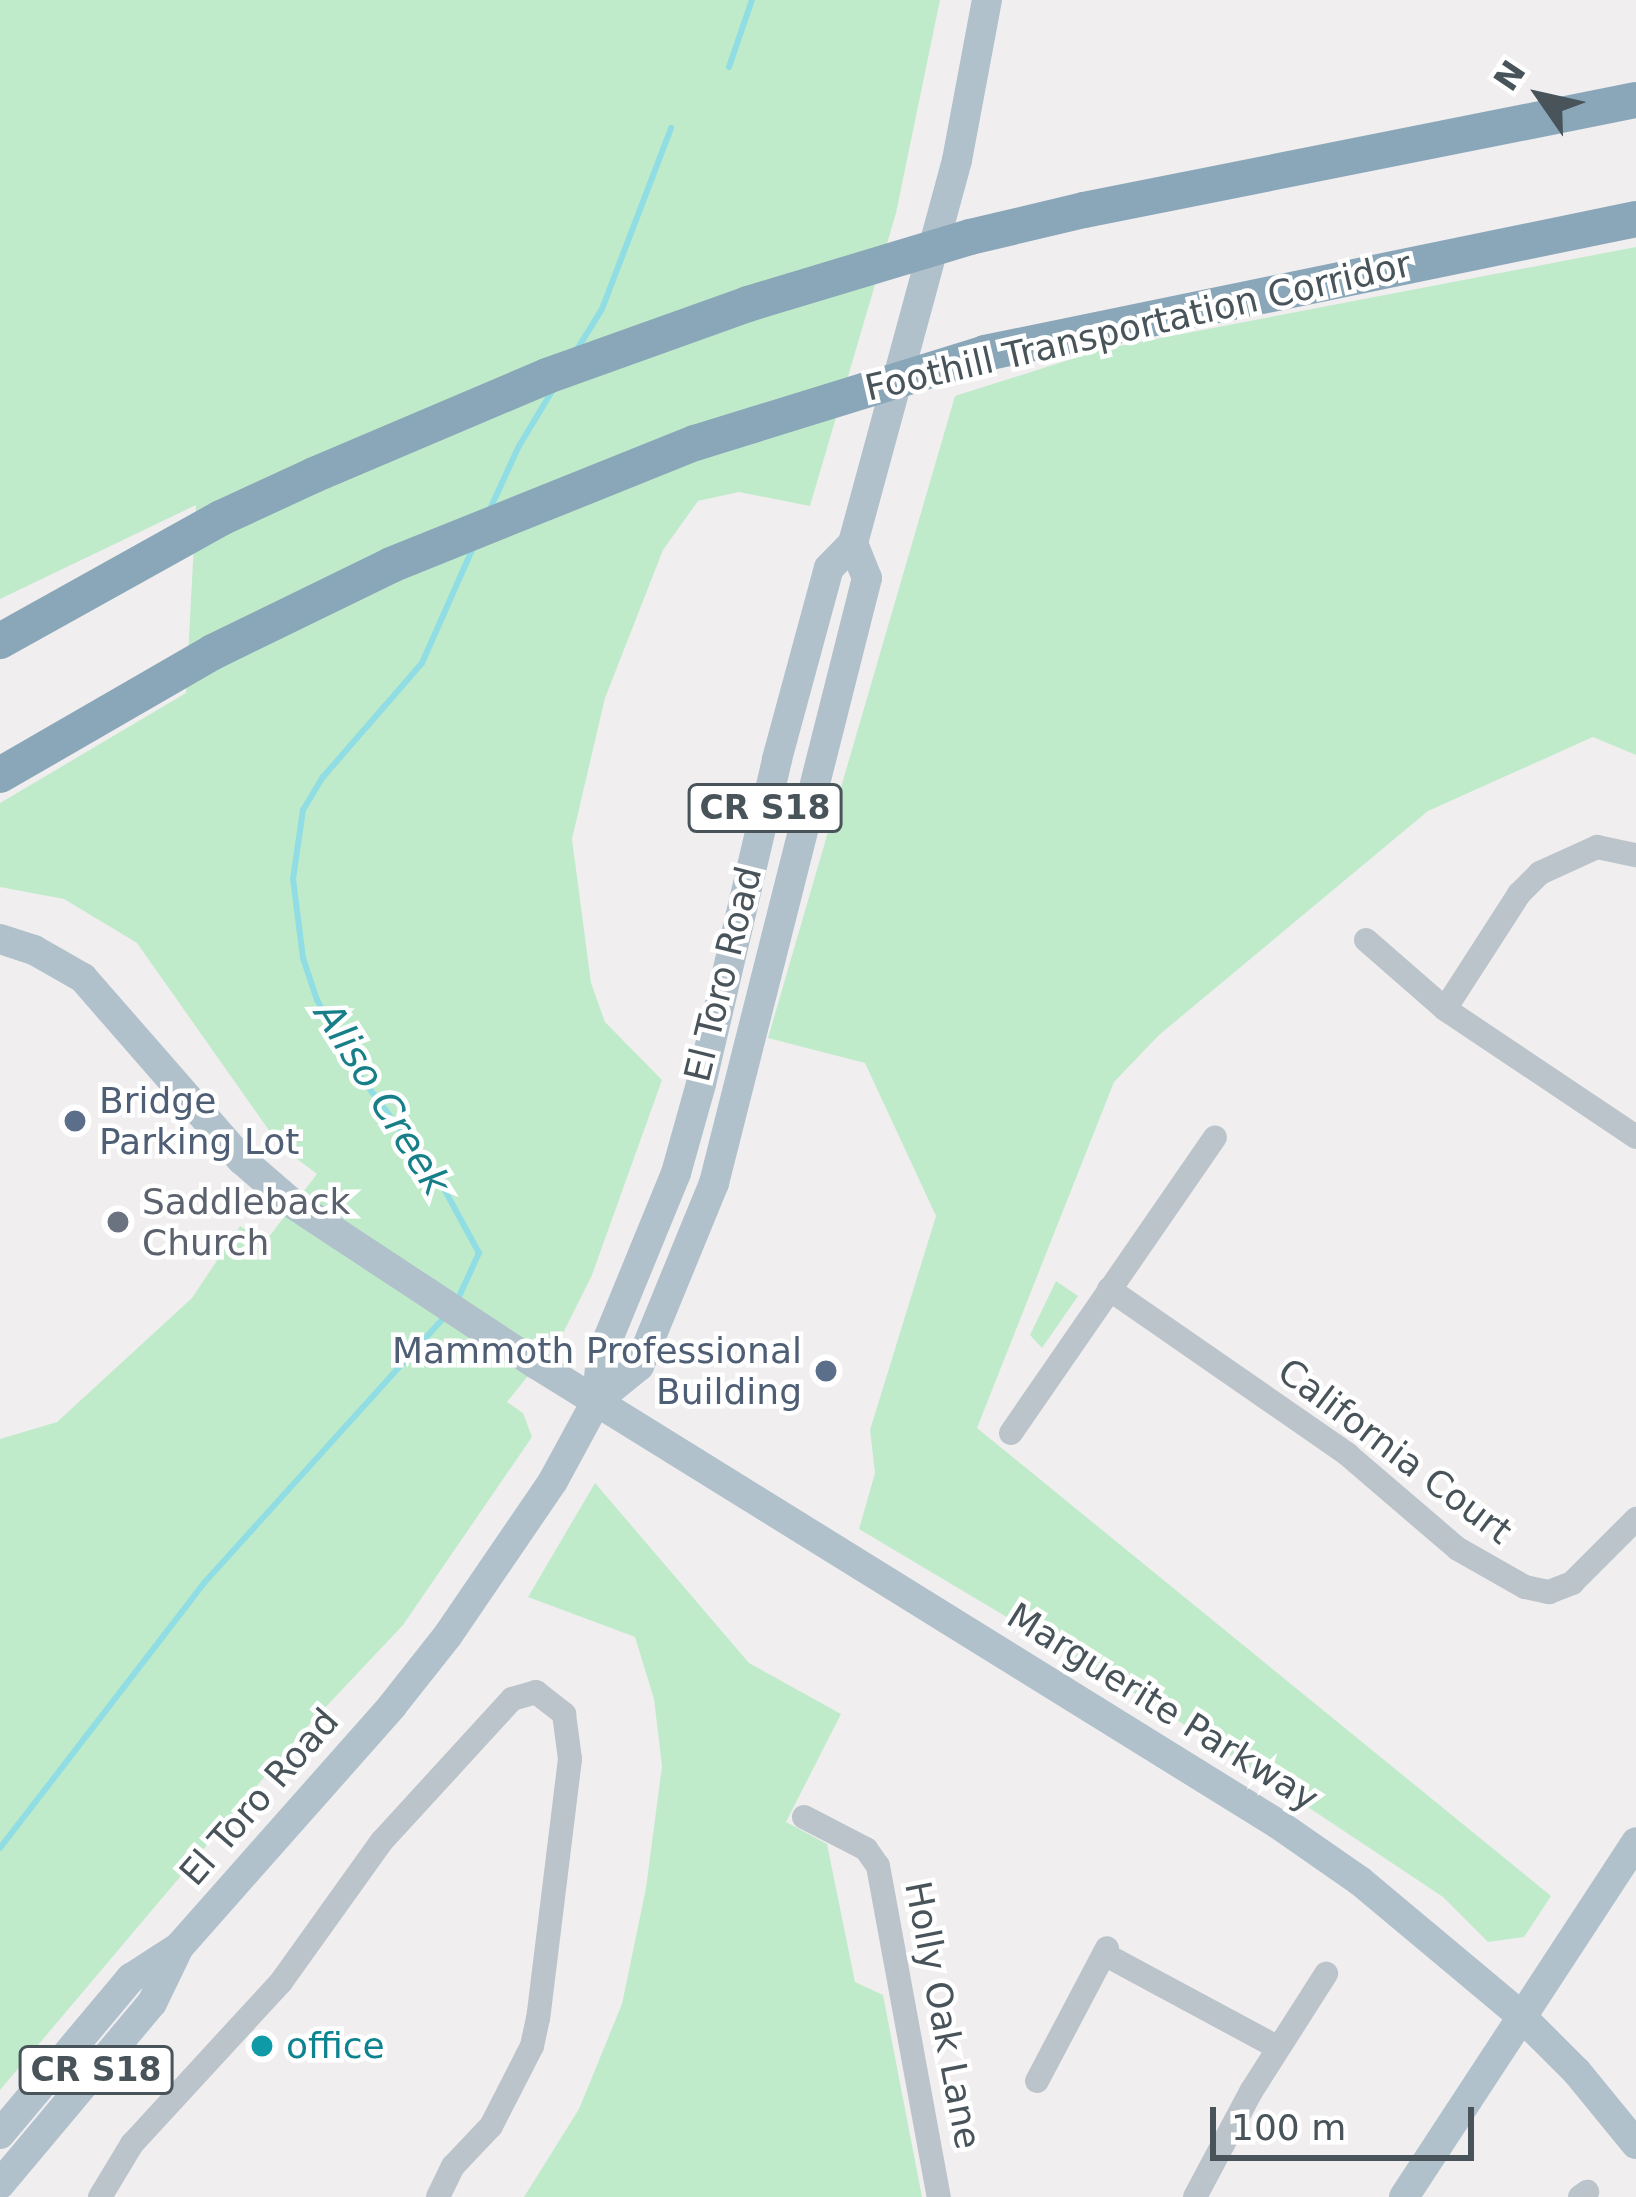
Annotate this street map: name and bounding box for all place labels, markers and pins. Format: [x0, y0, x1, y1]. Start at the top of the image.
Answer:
place label: Bridge Parking Lot [99, 1078, 299, 1163]
marker: Bridge Parking Lot [62, 1108, 88, 1134]
place label: Saddleback Church [142, 1179, 350, 1264]
marker: Saddleback Church [105, 1209, 131, 1235]
place label: Mammoth Professional Building [392, 1328, 802, 1413]
marker: Mammoth Professional Building [813, 1358, 839, 1384]
place label: office [286, 2024, 385, 2068]
marker: office [249, 2033, 275, 2059]

